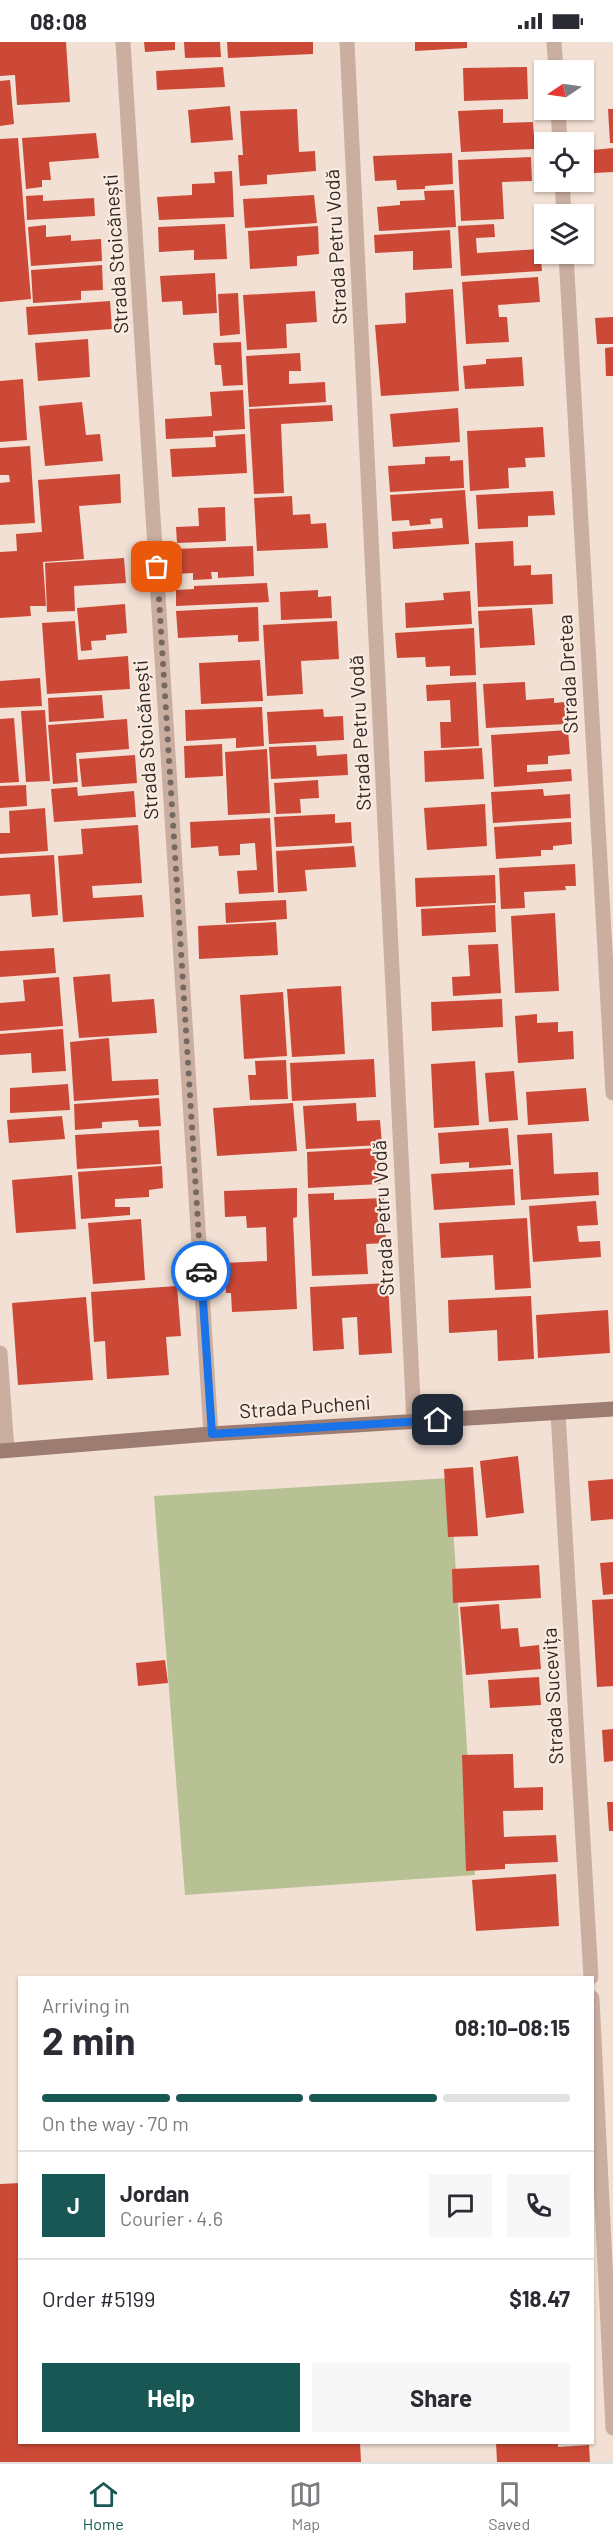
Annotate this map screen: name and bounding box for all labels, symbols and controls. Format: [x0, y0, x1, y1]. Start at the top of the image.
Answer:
text: 08:08 [30, 8, 87, 34]
north arrow [534, 60, 594, 120]
map controls [534, 60, 594, 264]
button: locate [534, 132, 594, 192]
street label: Strada Petru Vodă [319, 169, 351, 325]
street label: Strada Stoicănești [97, 173, 133, 335]
button: layers [534, 204, 594, 264]
pin [131, 541, 182, 592]
icon: bag [140, 550, 173, 583]
street label: Strada Dretea [552, 614, 582, 734]
street label: Strada Petru Vodă [343, 655, 375, 811]
street label: Strada Stoicănești [127, 659, 163, 821]
street label: Strada Petru Vodă [366, 1140, 398, 1296]
courier [171, 1241, 231, 1301]
icon: car [185, 1255, 218, 1288]
street label: Strada Pucheni [238, 1389, 371, 1423]
pin [412, 1394, 463, 1445]
icon: home [421, 1403, 454, 1436]
street label: Strada Sucevița [536, 1627, 568, 1765]
text: Arriving in [42, 1993, 130, 2017]
text: 08:10–08:15 [455, 2014, 570, 2040]
text: 2 min [42, 2016, 135, 2063]
text: On the way · 70 m [42, 2111, 189, 2135]
button: chat [429, 2174, 492, 2237]
button: phone [507, 2174, 570, 2237]
text: Jordan [120, 2180, 189, 2206]
text: J [67, 2192, 80, 2218]
text: Courier · 4.6 [120, 2206, 223, 2230]
text: Order #5199 [42, 2285, 156, 2311]
text: $18.47 [509, 2285, 570, 2311]
button: Help [42, 2363, 300, 2432]
button: Share [312, 2363, 570, 2432]
tab: Home [83, 2478, 124, 2533]
tab: Map [289, 2478, 322, 2533]
tab: Saved [488, 2478, 530, 2533]

